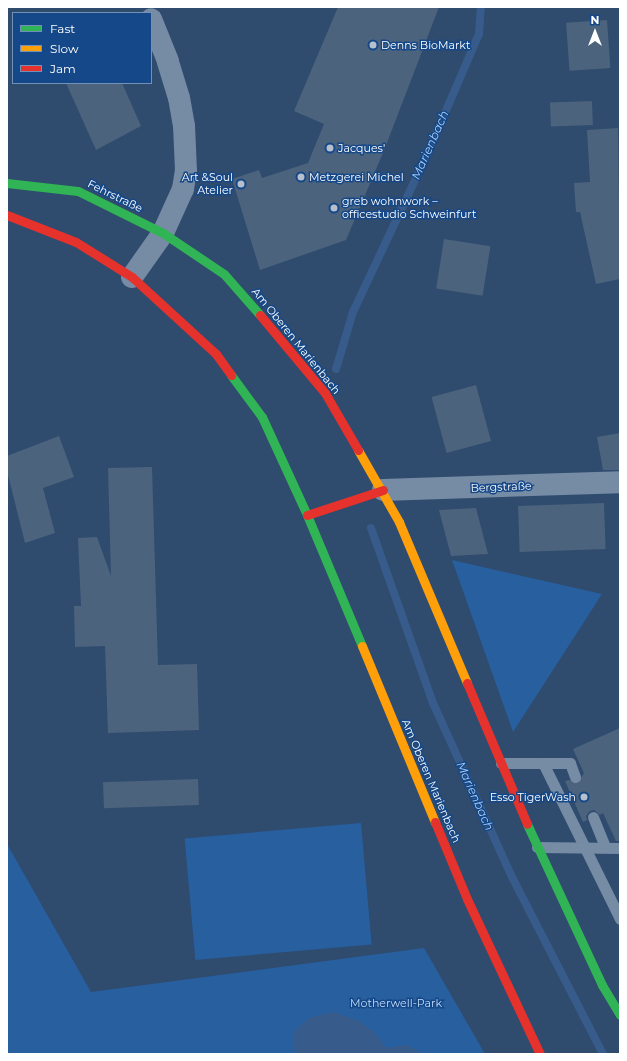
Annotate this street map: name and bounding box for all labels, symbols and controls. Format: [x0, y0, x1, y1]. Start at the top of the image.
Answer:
legend [12, 12, 152, 84]
north arrow [575, 12, 615, 52]
text: N [591, 13, 599, 27]
text: Fast [50, 21, 75, 36]
place label: Denns BioMarkt [381, 38, 470, 52]
marker: Denns BioMarkt [368, 40, 378, 50]
text: Slow [50, 41, 79, 56]
text: Jam [50, 61, 76, 76]
water label: Marienbach [408, 108, 452, 182]
place label: Jacques' [338, 141, 385, 155]
marker: Jacques' [325, 143, 335, 153]
place label: Metzgerei Michel [309, 170, 404, 184]
place label: Art &Soul Atelier [182, 171, 233, 197]
marker: Metzgerei Michel [296, 172, 306, 182]
street label: Fehrstraße [85, 177, 145, 215]
marker: Art &Soul Atelier [236, 179, 246, 189]
place label: greb wohnwork – officestudio Schweinfurt [342, 195, 476, 221]
marker: greb wohnwork – officestudio Schweinfurt [329, 203, 339, 213]
street label: Am Oberen Marienbach [249, 285, 343, 397]
street label: Bergstraße [470, 479, 532, 495]
street label: Am Oberen Marienbach [399, 717, 463, 845]
water label: Marienbach [453, 759, 497, 833]
place label: Esso TigerWash [490, 790, 576, 804]
marker: Esso TigerWash [579, 792, 589, 802]
park label: Motherwell-Park [350, 996, 442, 1010]

